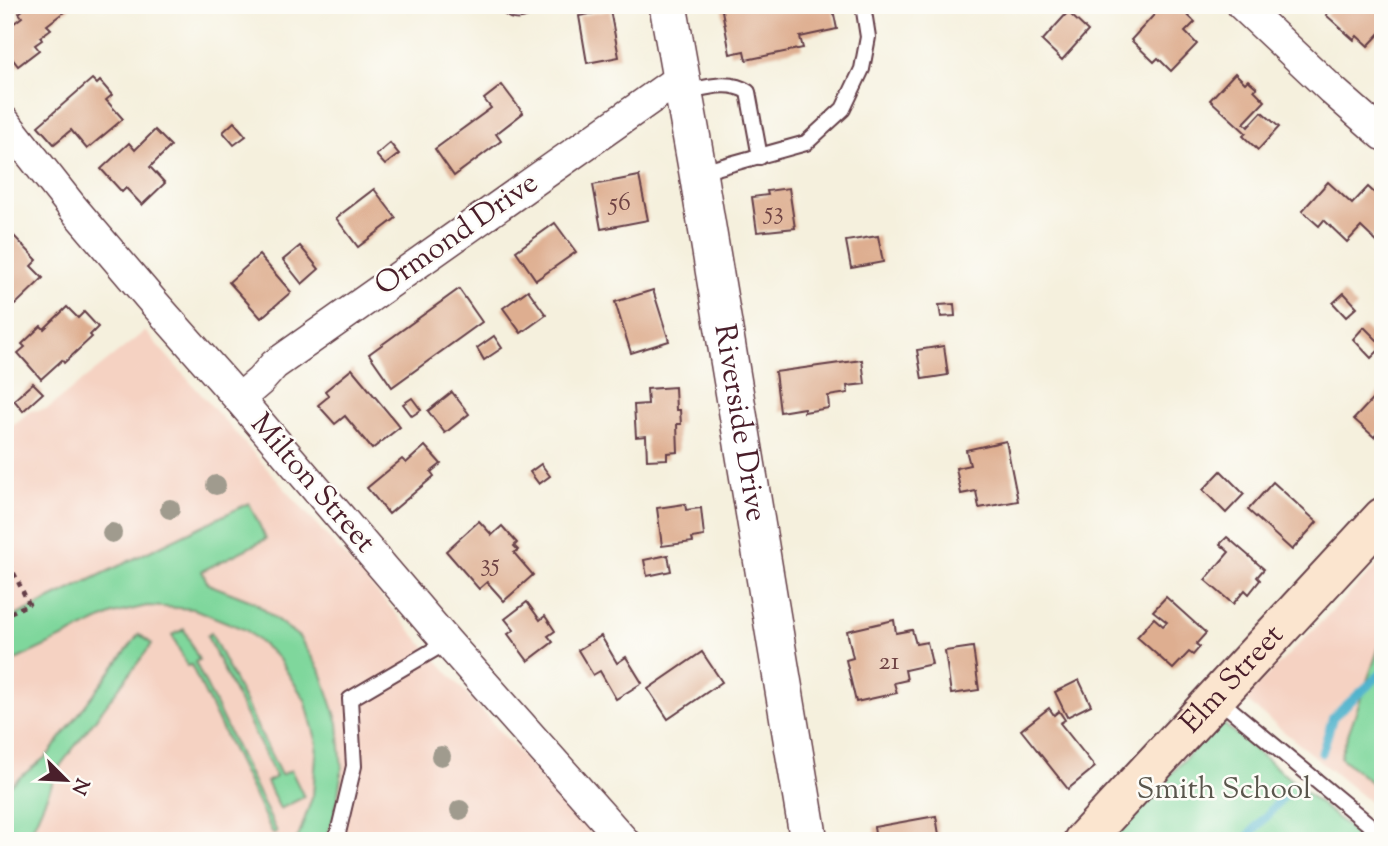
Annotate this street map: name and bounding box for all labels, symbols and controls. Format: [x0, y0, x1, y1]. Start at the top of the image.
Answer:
street label: Ormond Drive [367, 163, 547, 307]
house number: 56 [607, 185, 631, 222]
house number: 53 [762, 194, 784, 231]
street label: Riverside Drive [702, 321, 777, 525]
street label: Milton Street [239, 405, 385, 563]
house number: 35 [480, 546, 500, 583]
street label: Elm Street [1171, 615, 1294, 744]
house number: 21 [878, 644, 900, 681]
north arrow [32, 744, 102, 814]
park label: Smith School [1137, 769, 1311, 812]
text: N [64, 773, 95, 798]

